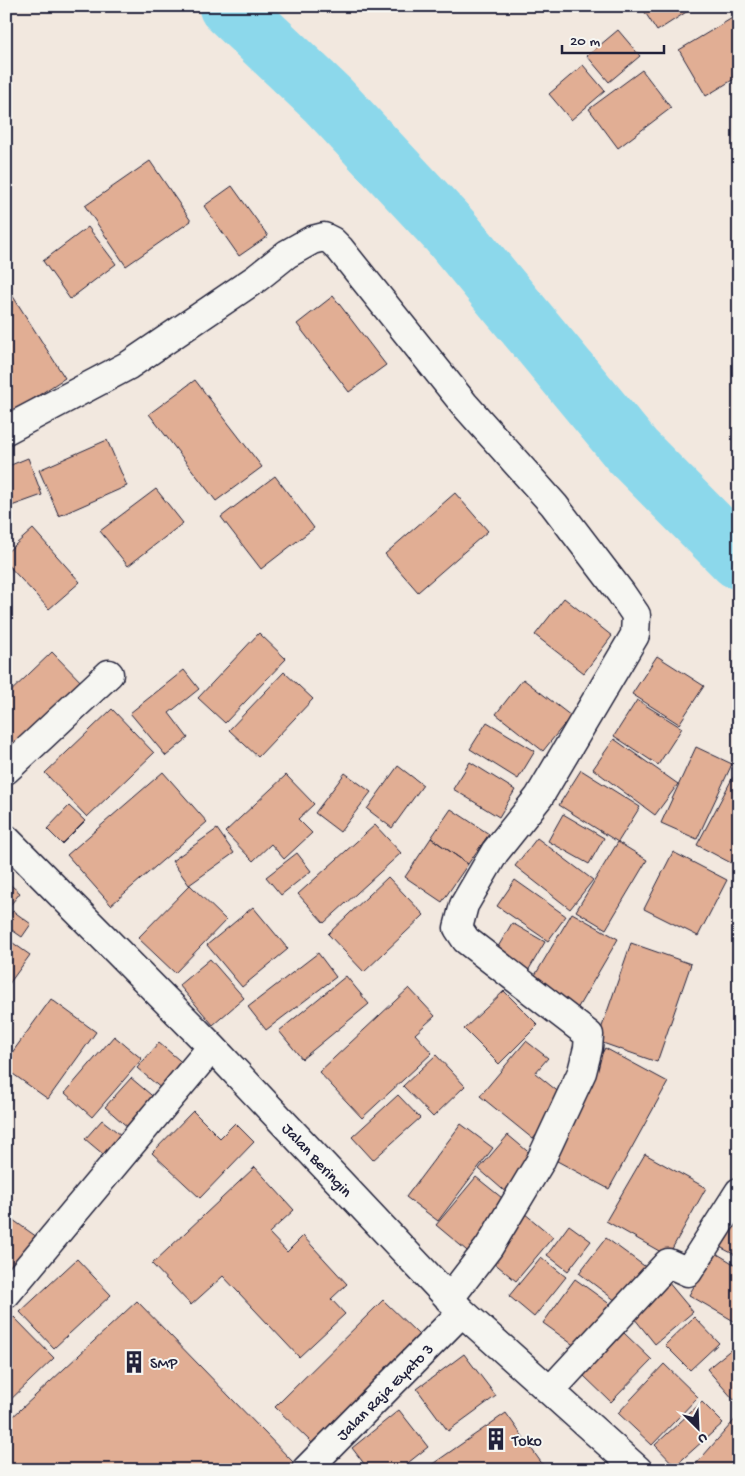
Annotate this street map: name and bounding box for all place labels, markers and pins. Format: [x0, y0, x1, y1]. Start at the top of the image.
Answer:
building icon: SMP [121, 1349, 147, 1375]
place label: SMP [150, 1356, 178, 1375]
building icon: Toko [483, 1426, 509, 1452]
place label: Toko [511, 1433, 542, 1452]

